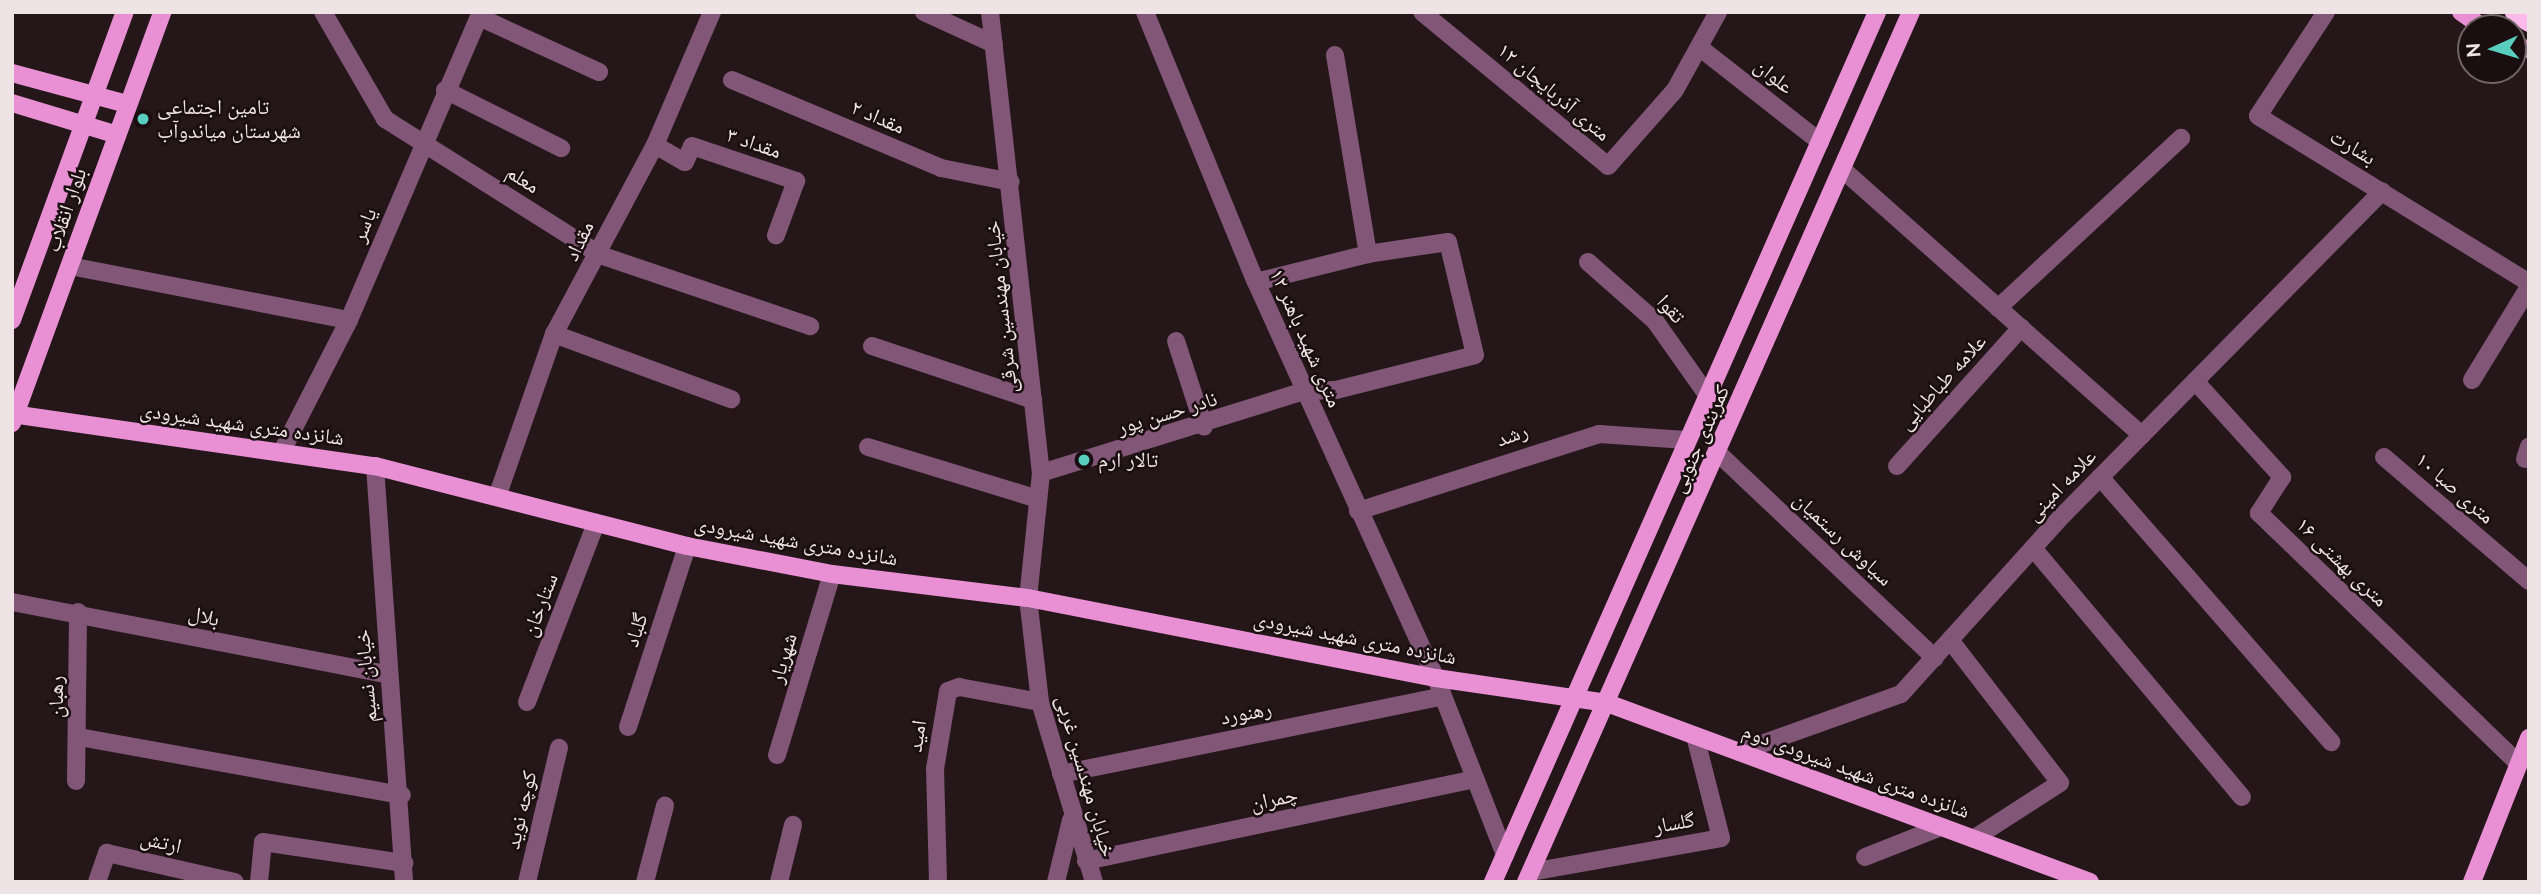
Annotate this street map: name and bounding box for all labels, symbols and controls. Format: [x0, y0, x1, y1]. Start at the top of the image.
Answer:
north arrow [2457, 14, 2527, 84]
street label: ۱۲ متری آذربایجان [1492, 37, 1616, 147]
text: N [2462, 42, 2485, 58]
street label: علوان [1749, 53, 1799, 99]
place label: تامین اجتماعی شهرستان میاندوآب [157, 94, 301, 144]
street label: مقداد ۲ [847, 94, 909, 140]
marker: تامین اجتماعی شهرستان میاندوآب [135, 111, 151, 127]
street label: مقداد ۳ [723, 122, 785, 164]
street label: بشارت [2325, 123, 2381, 171]
street label: معلم [502, 159, 544, 199]
street label: بلوار انقلاب [40, 165, 92, 255]
street label: یاسر [346, 204, 382, 246]
street label: مقداد [559, 217, 599, 265]
street label: خیابان مهندسین شرقی [979, 220, 1023, 394]
street label: ۱۲ متری شهید باهنر [1264, 265, 1348, 411]
street label: تقوا [1652, 289, 1690, 329]
street label: علامه طباطبایی [1892, 329, 1992, 435]
street label: کمربندی جنوبی [1665, 381, 1735, 497]
street label: نادر حسن پور [1114, 386, 1220, 440]
street label: شانزده متری شهید شیرودی [138, 397, 346, 451]
street label: رشد [1493, 418, 1531, 452]
street label: علامه امینی [2020, 444, 2102, 526]
place label: تالار ارم [1098, 447, 1158, 473]
street label: ۱۰ متری صبا [2410, 447, 2500, 529]
marker: تالار ارم [1076, 452, 1092, 468]
street label: سیاوش رستمیان [1788, 487, 1898, 591]
street label: شانزده متری شهید شیرودی [692, 511, 900, 571]
street label: ۱۶ متری بهشتی [2291, 512, 2393, 612]
street label: ستارخان [516, 570, 564, 640]
street label: بلال [186, 600, 222, 632]
street label: شانزده متری شهید شیرودی [1251, 606, 1459, 670]
street label: گلباد [619, 610, 653, 650]
street label: خیابان نسیم [349, 628, 383, 724]
street label: شهریار [764, 630, 802, 686]
street label: رهبان [43, 676, 69, 718]
street label: خیابان مهندسین غربی [1051, 692, 1121, 860]
street label: رهنورد [1218, 696, 1274, 730]
street label: امید [902, 718, 932, 754]
street label: شانزده متری شهید شیرودی دوم [1739, 718, 1973, 824]
street label: کوچه نوید [500, 768, 542, 852]
street label: چمران [1248, 782, 1300, 816]
street label: گلسار [1652, 807, 1696, 839]
street label: ارتش [138, 825, 184, 859]

